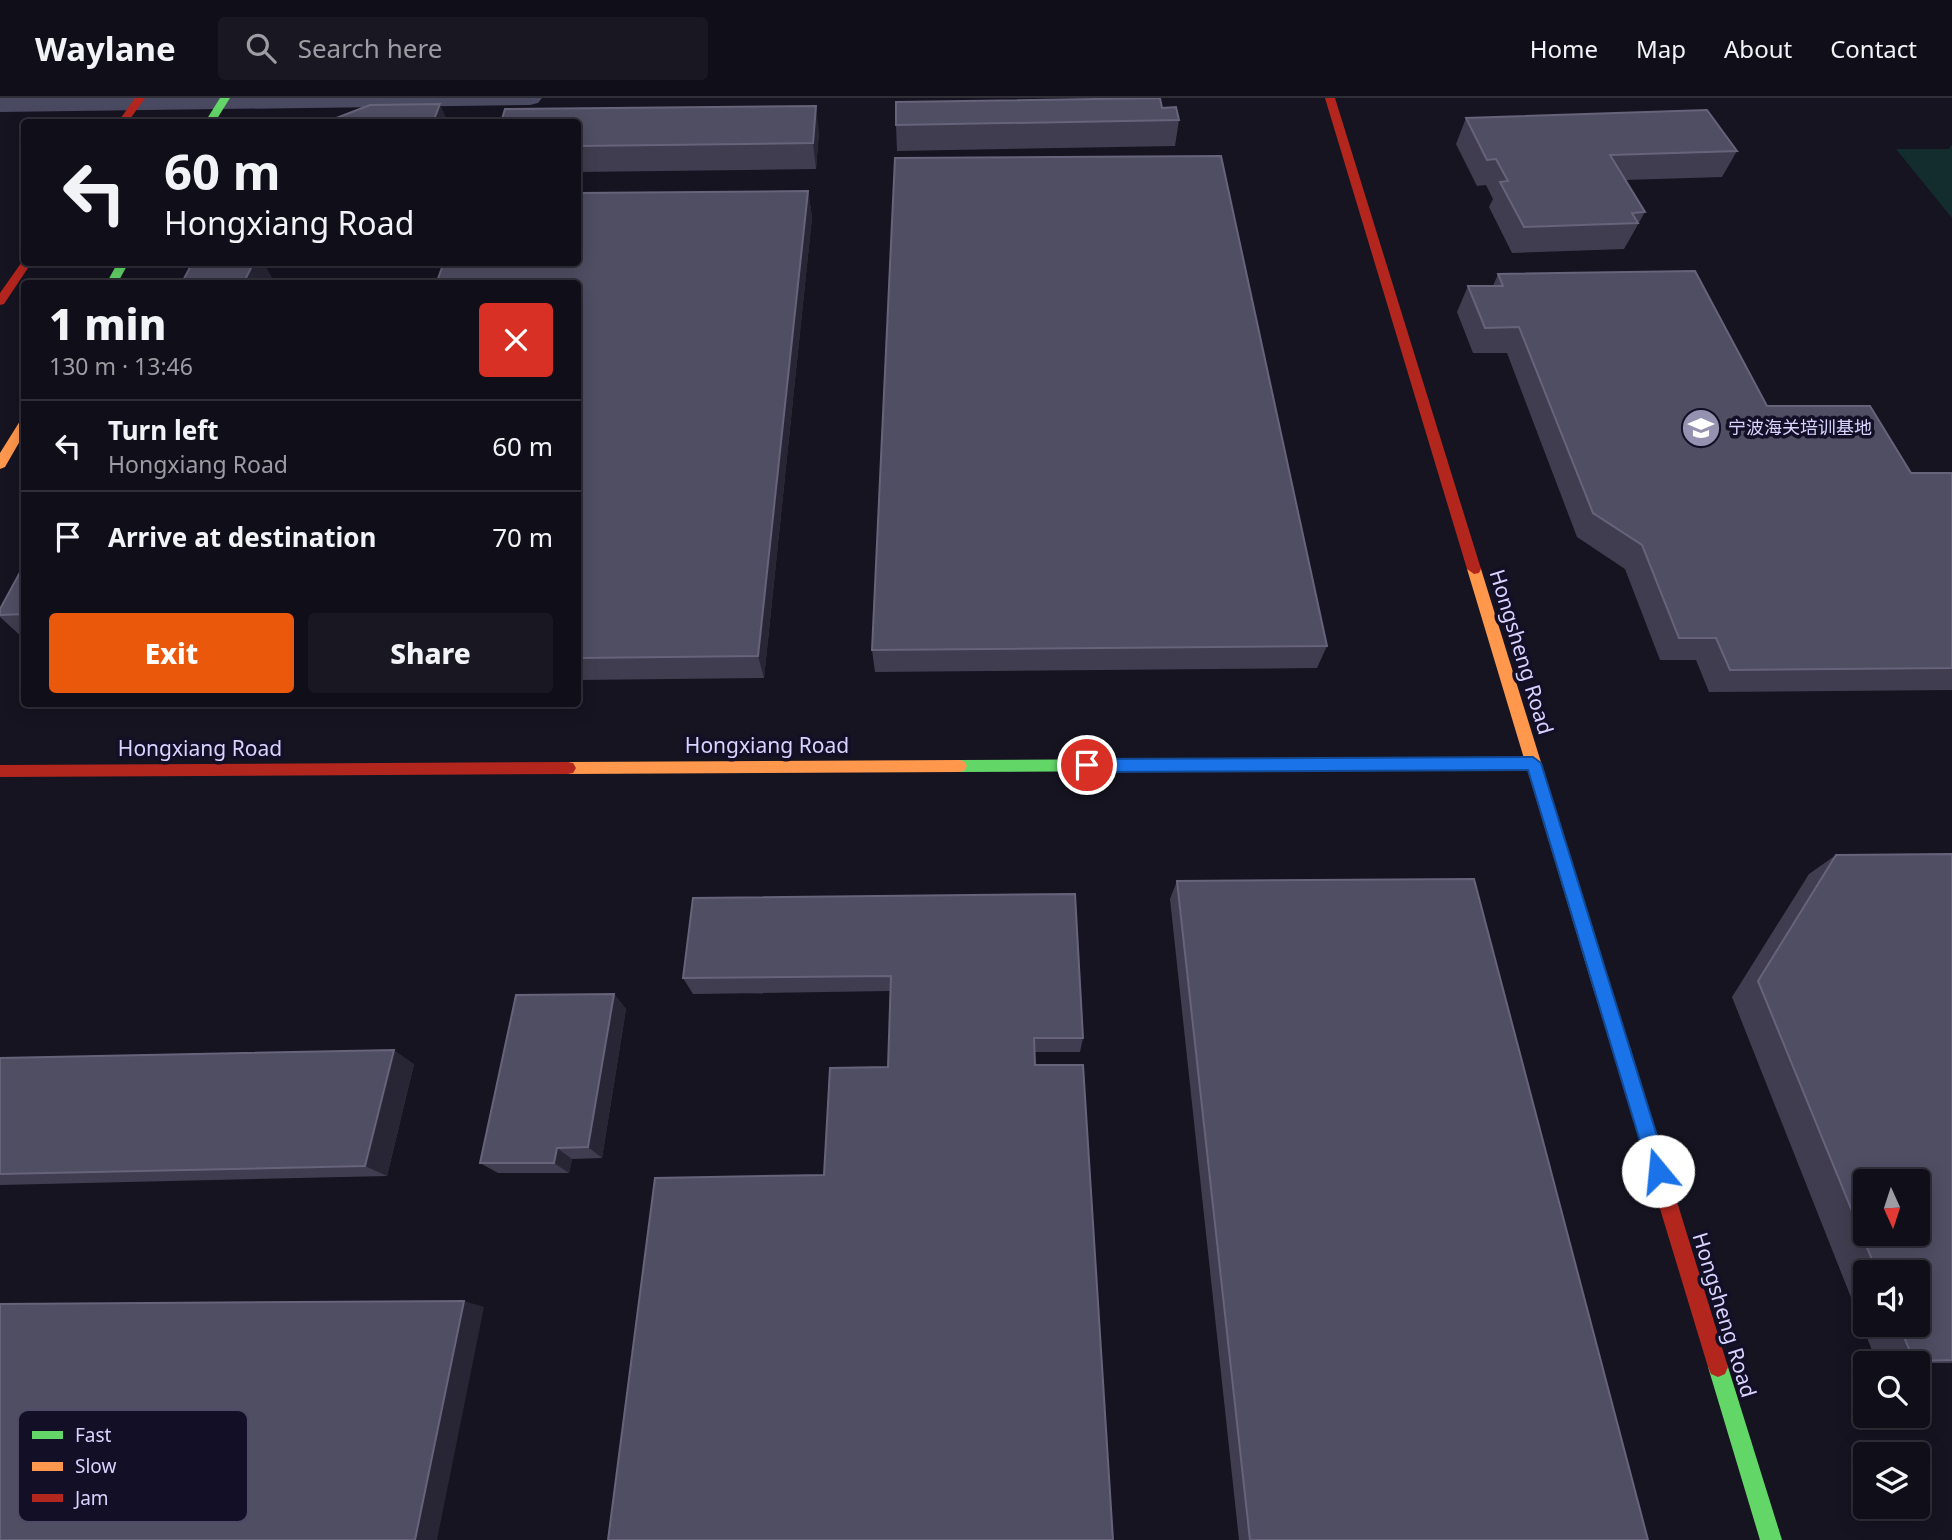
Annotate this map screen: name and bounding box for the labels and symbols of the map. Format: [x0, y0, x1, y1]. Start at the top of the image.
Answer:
school or university icon: 宁波海关培训基地 [1680, 407, 1722, 449]
place label: 宁波海关培训基地 [1728, 415, 1872, 439]
street label: Hongsheng Road [1484, 566, 1560, 737]
street label: Hongxiang Road [685, 731, 849, 759]
street label: Hongxiang Road [118, 734, 282, 762]
pin [1057, 735, 1117, 795]
position arrow [1621, 1134, 1695, 1208]
north arrow [1853, 1169, 1930, 1246]
street label: Hongsheng Road [1687, 1229, 1763, 1400]
legend [18, 1410, 248, 1522]
text: Fast [75, 1422, 112, 1448]
text: Slow [75, 1453, 116, 1479]
text: Jam [73, 1485, 109, 1511]

